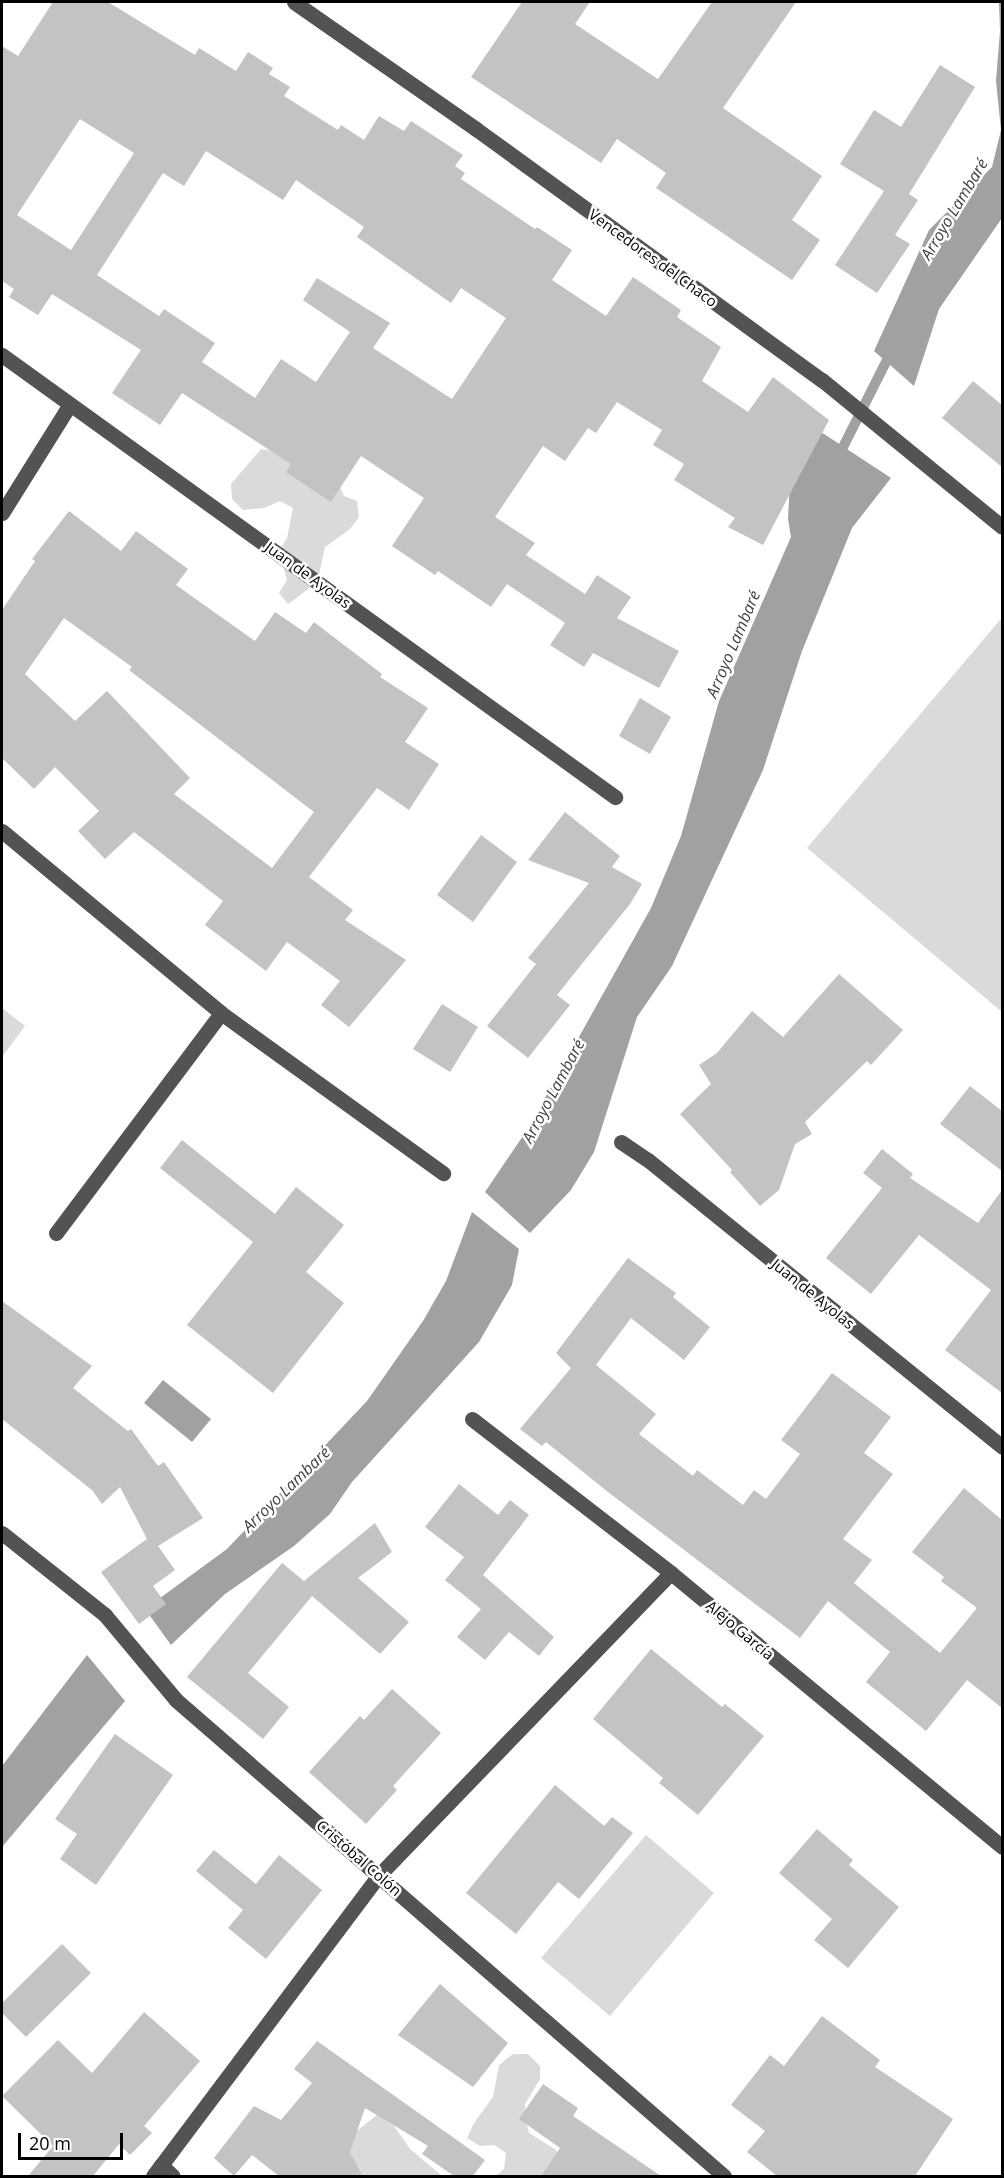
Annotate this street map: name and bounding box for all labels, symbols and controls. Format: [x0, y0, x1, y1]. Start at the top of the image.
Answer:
water label: Arroyo Lambaré [916, 155, 992, 263]
street label: Vencedores del Chaco [585, 205, 721, 311]
street label: Juan de Ayolas [262, 538, 354, 612]
water label: Arroyo Lambaré [702, 588, 764, 700]
water label: Arroyo Lambaré [518, 1036, 588, 1146]
street label: Juan de Ayolas [768, 1255, 858, 1333]
water label: Arroyo Lambaré [238, 1442, 334, 1536]
street label: Alejo García [702, 1596, 778, 1664]
street label: Cristóbal Colón [313, 1816, 405, 1900]
scale bar [21, 2121, 126, 2159]
text: 20 m [29, 2131, 71, 2155]

